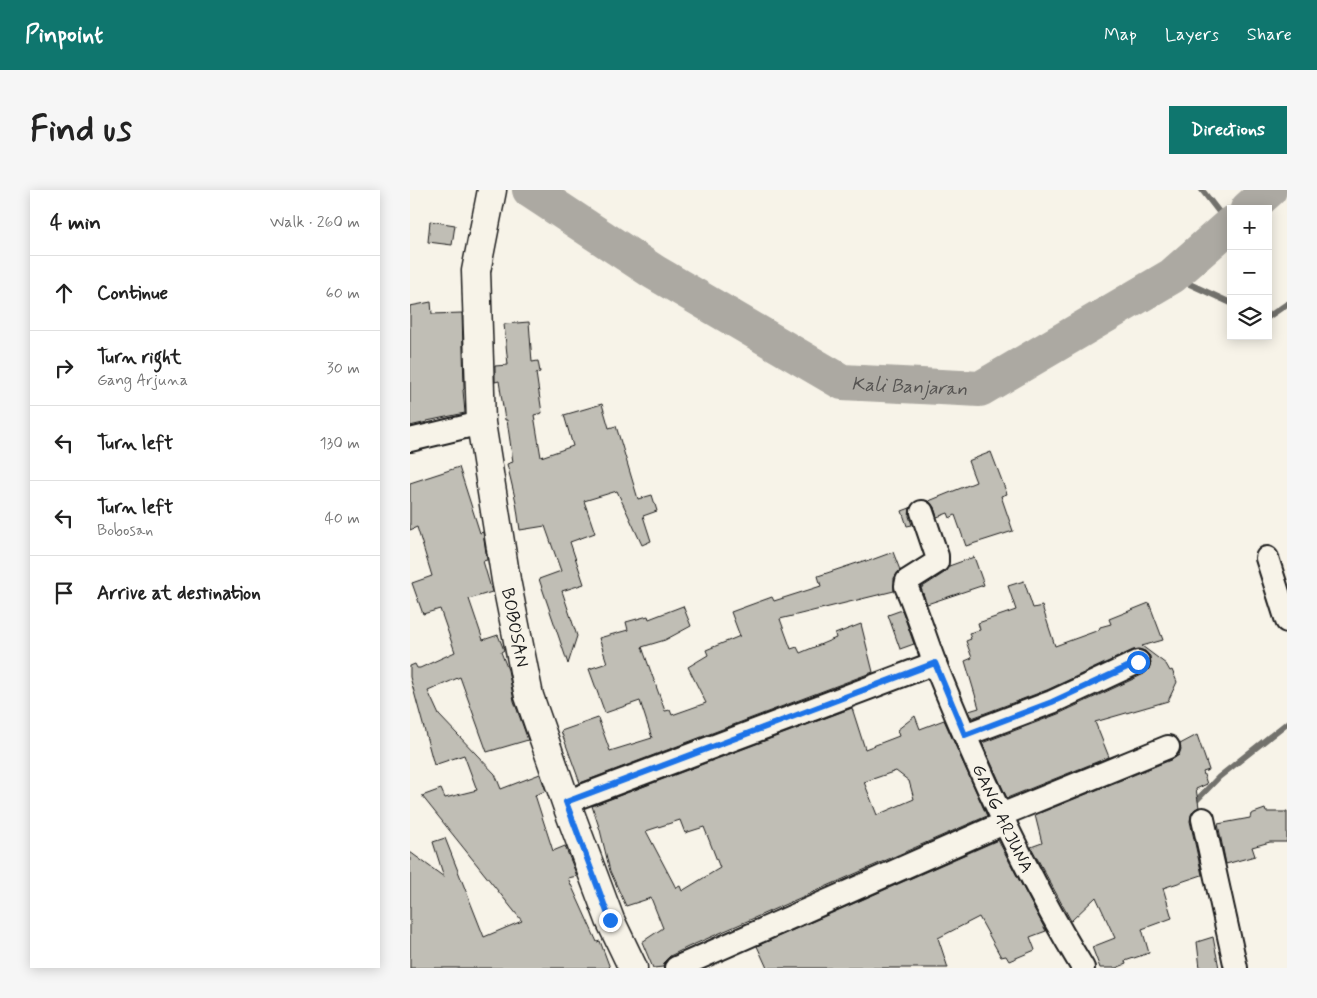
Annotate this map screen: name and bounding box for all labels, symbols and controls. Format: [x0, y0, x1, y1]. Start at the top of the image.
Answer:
text: Pinpoint [25, 20, 103, 51]
text: Map [1104, 23, 1137, 47]
text: Layers [1165, 23, 1219, 47]
text: Share [1247, 23, 1292, 47]
button: Directions [1169, 106, 1287, 154]
text: Find us [30, 107, 132, 153]
map controls [1227, 205, 1272, 340]
button: + [1227, 205, 1272, 250]
text: 4 min [50, 209, 101, 237]
text: Walk · 260 m [270, 212, 360, 233]
button: − [1227, 250, 1272, 295]
icon: ahead [50, 279, 78, 307]
text: Continue [97, 281, 168, 306]
text: 60 m [326, 283, 360, 304]
button: layers [1227, 295, 1272, 340]
text: Turn right [97, 345, 181, 370]
icon: right [50, 354, 78, 382]
text: 30 m [327, 358, 360, 379]
text: Gang Arjuna [97, 370, 188, 391]
water label: Kali Banjaran [851, 371, 968, 402]
icon: left [50, 429, 78, 457]
text: Turn left [97, 431, 173, 456]
text: 130 m [319, 433, 360, 454]
text: Turn left [97, 495, 173, 520]
icon: left [50, 504, 78, 532]
text: 40 m [324, 508, 360, 529]
text: Bobosan [97, 520, 153, 541]
icon: arrive [50, 579, 78, 607]
text: Arrive at destination [97, 581, 261, 606]
street label: BOBOSAN [495, 586, 534, 669]
route start [1127, 651, 1150, 674]
street label: GANG ARJUNA [966, 760, 1039, 877]
route end [599, 909, 622, 932]

